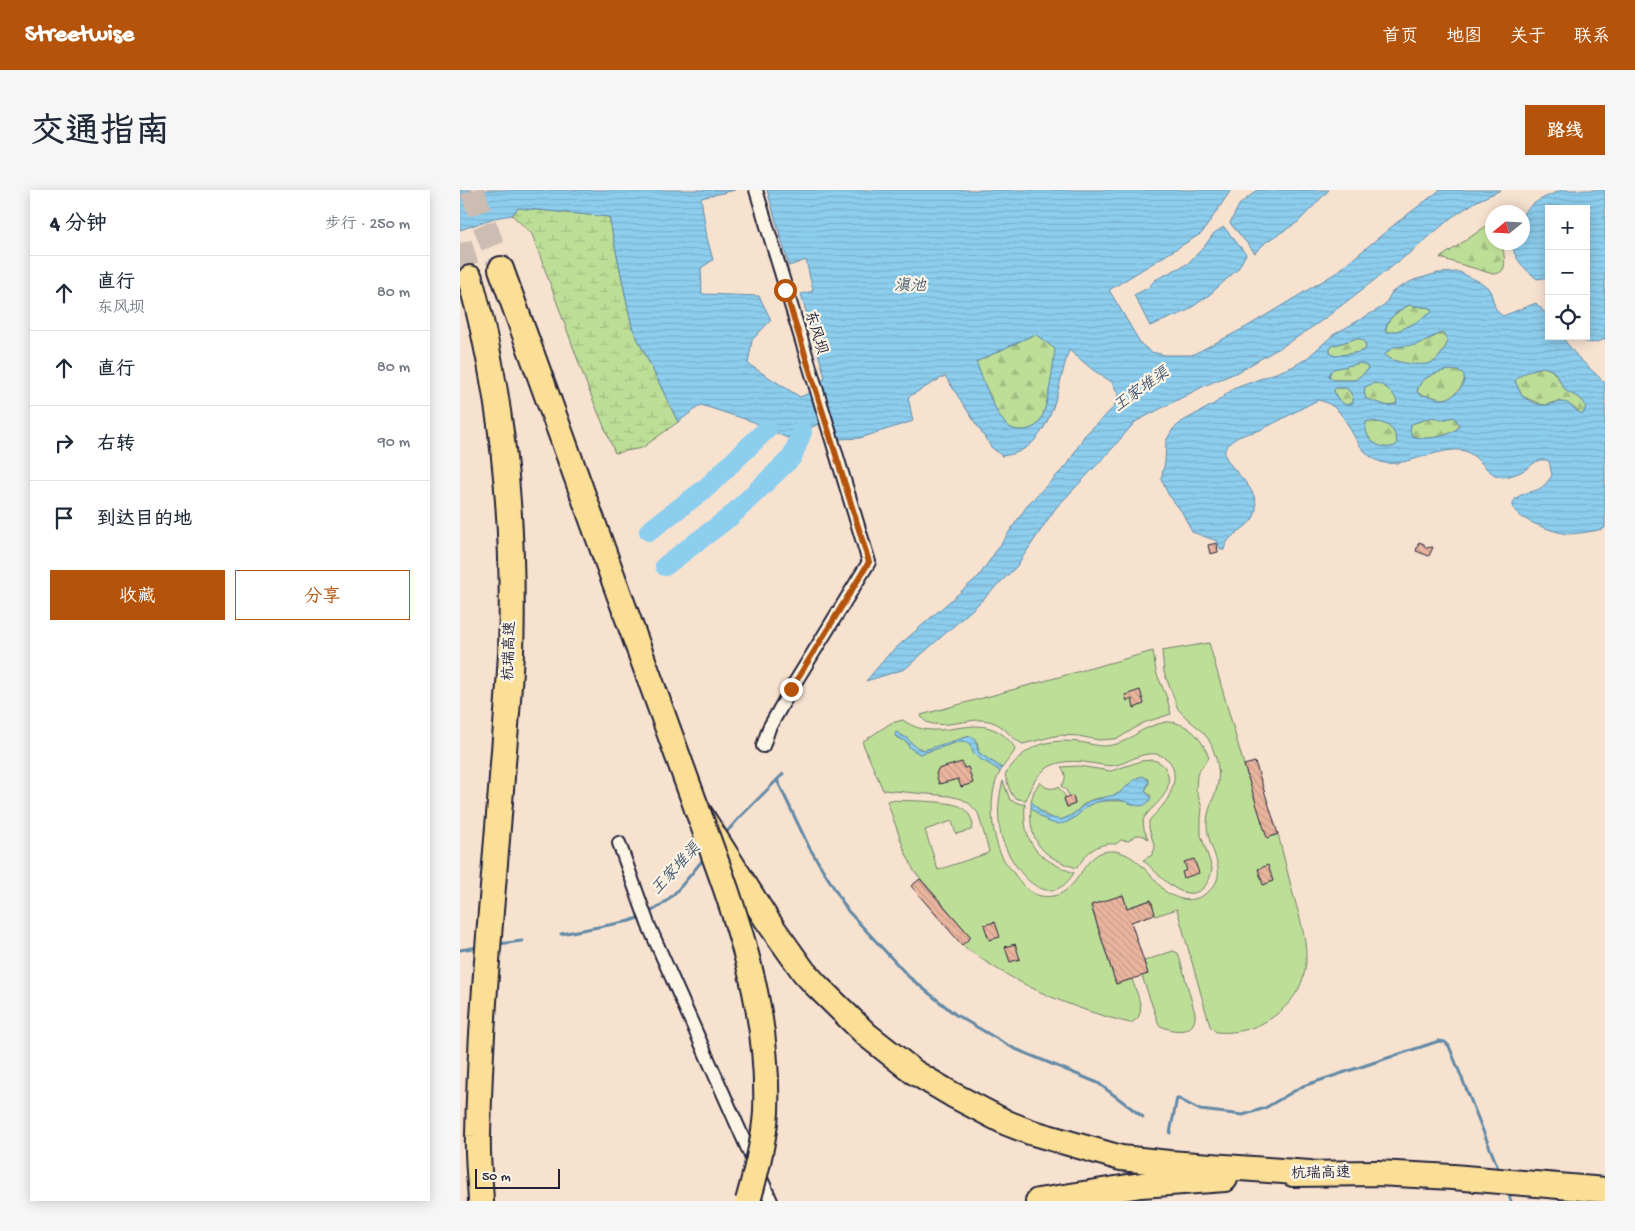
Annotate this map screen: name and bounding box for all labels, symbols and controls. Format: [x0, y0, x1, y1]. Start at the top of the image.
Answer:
text: Streetwise [25, 21, 134, 50]
text: 首页 [1382, 27, 1418, 48]
text: 地图 [1446, 27, 1482, 48]
text: 关于 [1510, 27, 1546, 48]
text: 联系 [1574, 27, 1610, 48]
button: 路线 [1525, 105, 1605, 155]
text: 交通指南 [30, 114, 170, 155]
north arrow [1485, 205, 1530, 250]
map controls [1545, 205, 1590, 340]
button: + [1545, 205, 1590, 250]
text: 4 分钟 [50, 213, 107, 238]
text: 步行 · 250 m [325, 216, 410, 235]
button: − [1545, 250, 1590, 295]
text: 直行 [97, 272, 135, 295]
water label: 滇池 [894, 277, 927, 297]
icon: ahead [50, 279, 78, 307]
route start [774, 279, 797, 302]
text: 80 m [377, 284, 410, 303]
button: locate [1545, 295, 1590, 340]
text: 东风坝 [97, 300, 145, 319]
street label: 东风坝 [800, 309, 830, 357]
icon: ahead [50, 354, 78, 382]
text: 直行 [97, 359, 135, 382]
text: 80 m [377, 359, 410, 378]
water label: 王家堆渠 [1109, 362, 1175, 417]
icon: right [50, 429, 78, 457]
text: 右转 [97, 434, 135, 457]
text: 90 m [378, 434, 410, 453]
icon: arrive [50, 504, 78, 532]
text: 到达目的地 [97, 509, 192, 532]
button: 收藏 [50, 570, 225, 620]
button: 分享 [235, 570, 410, 620]
street label: 杭瑞高速 [499, 621, 520, 681]
route end [780, 678, 803, 701]
water label: 王家堆渠 [647, 837, 707, 900]
street label: 杭瑞高速 [1291, 1163, 1351, 1184]
scale bar [475, 1166, 560, 1189]
text: 50 m [482, 1169, 511, 1186]

